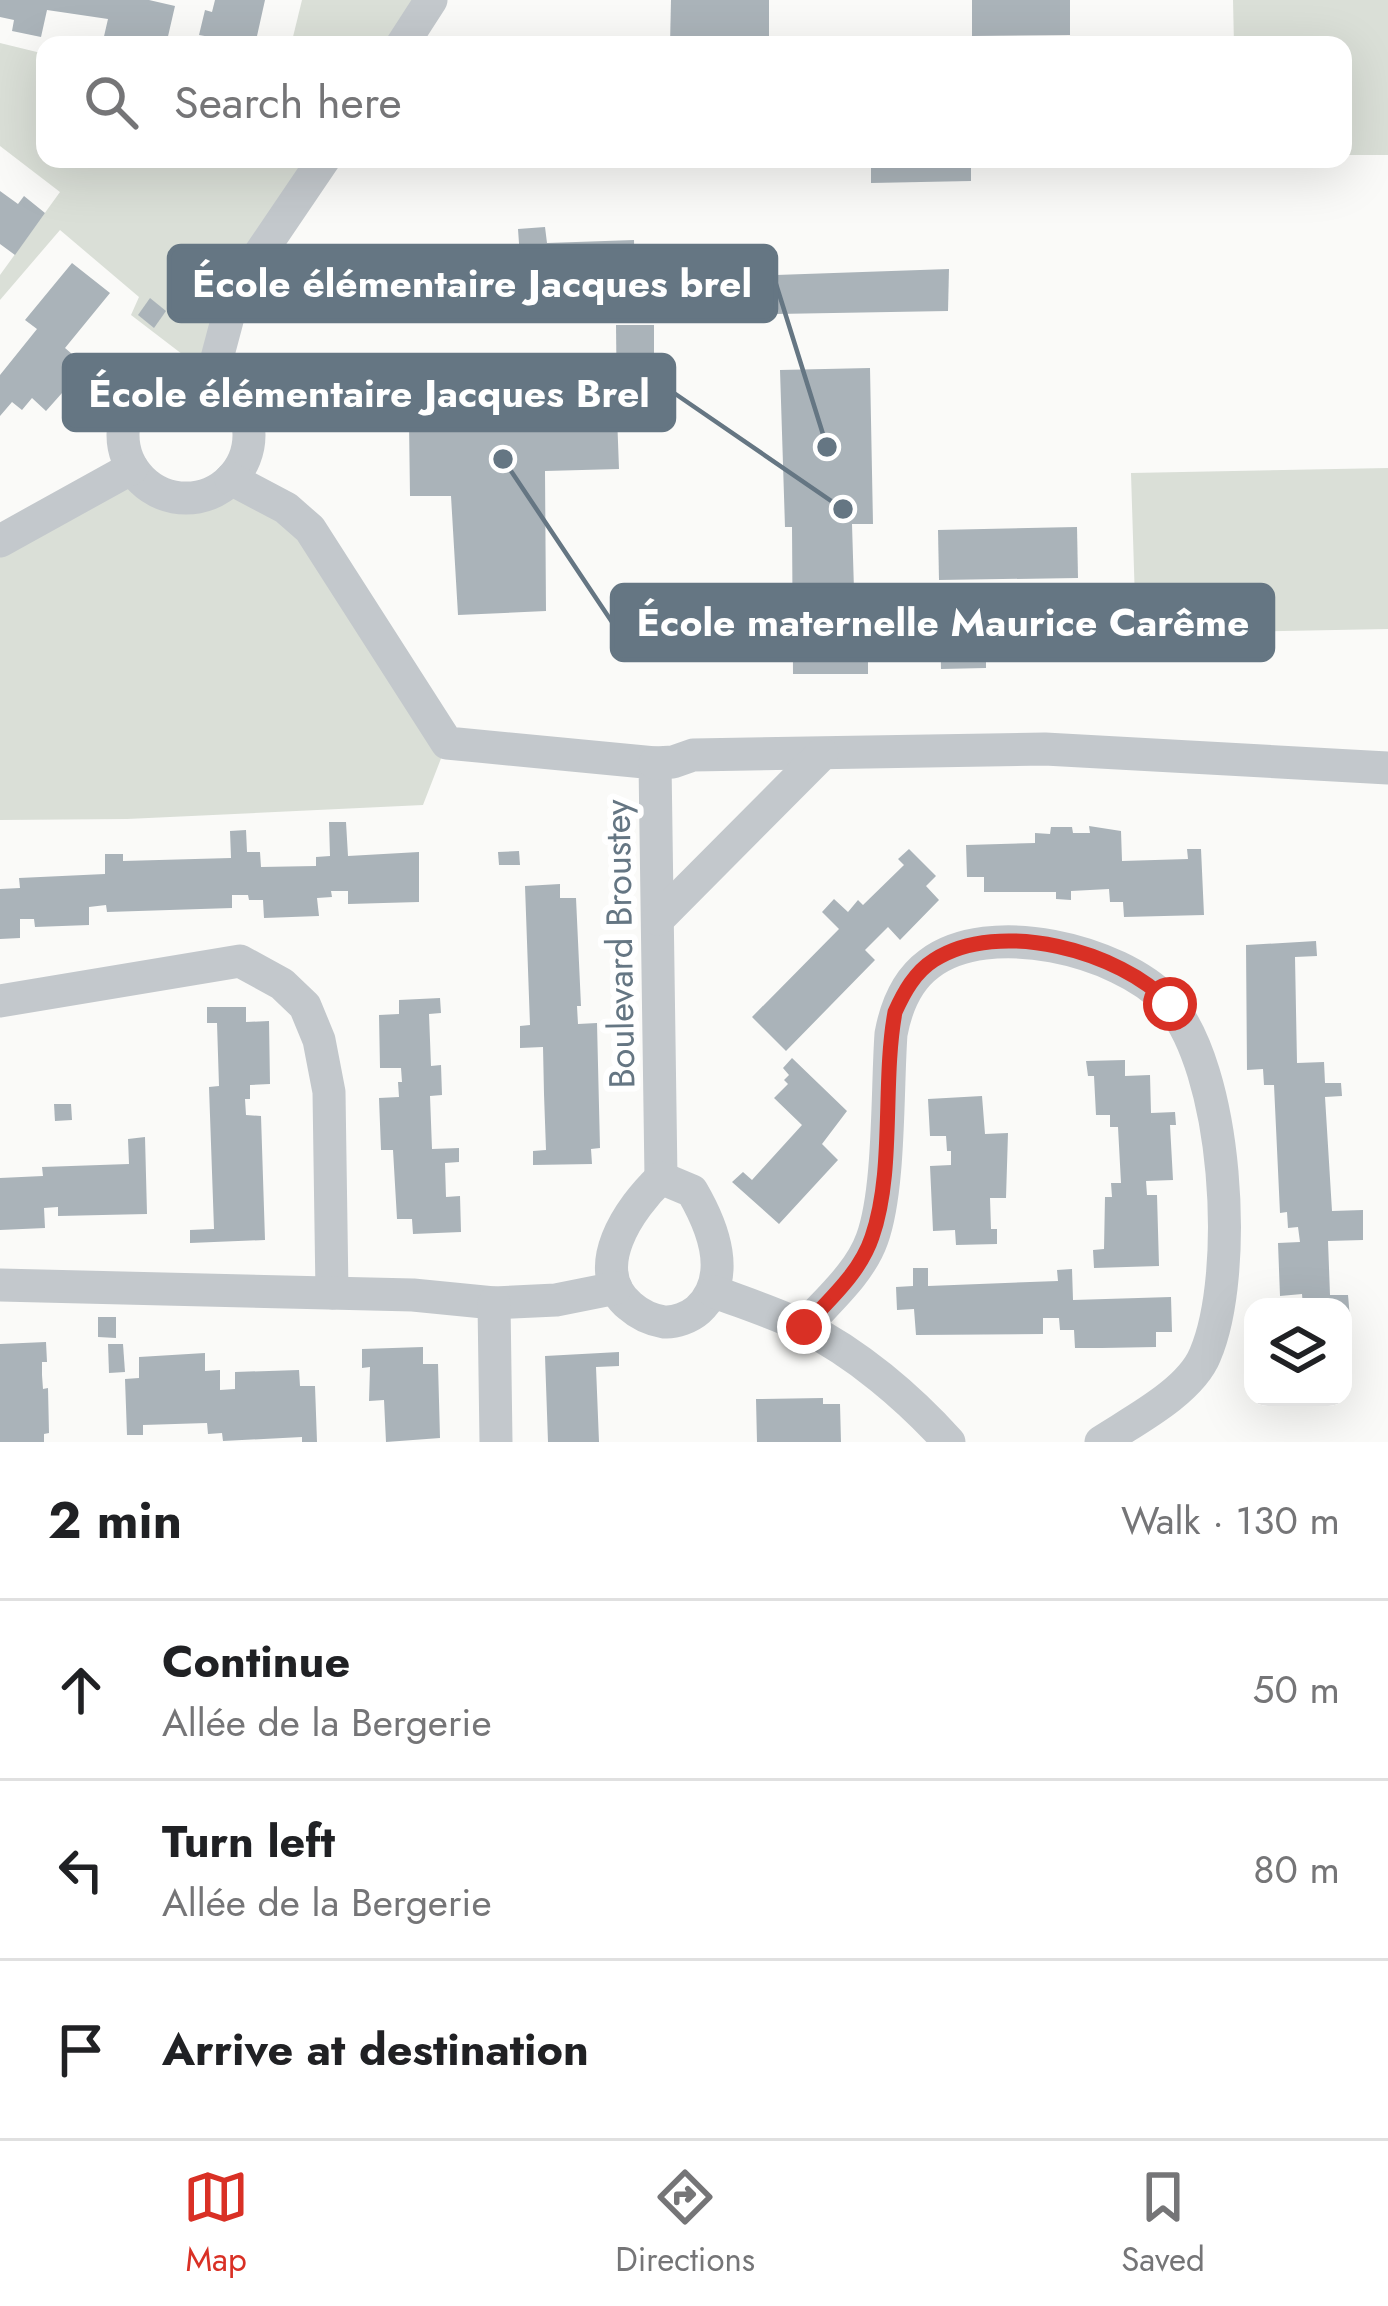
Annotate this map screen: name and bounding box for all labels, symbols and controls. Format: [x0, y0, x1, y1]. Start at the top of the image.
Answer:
search box [36, 36, 1352, 168]
icon: search [78, 69, 144, 135]
text: Search here [174, 70, 402, 135]
callout: École élémentaire Jacques brel [169, 246, 776, 321]
text: École élémentaire Jacques brel [192, 255, 752, 312]
callout: École élémentaire Jacques Brel [64, 355, 674, 430]
text: École élémentaire Jacques Brel [88, 365, 650, 422]
callout: École maternelle Maurice Carême [612, 585, 1273, 660]
text: École maternelle Maurice Carême [637, 594, 1249, 651]
street label: Boulevard Broustey [590, 799, 648, 1089]
route start [1143, 977, 1197, 1031]
map controls [1244, 1298, 1352, 1406]
button: layers [1244, 1298, 1352, 1406]
route end [777, 1300, 831, 1354]
text: 2 min [48, 1483, 182, 1557]
text: Walk · 130 m [1121, 1492, 1340, 1549]
text: Continue [162, 1629, 350, 1694]
icon: ahead [48, 1657, 114, 1723]
text: 50 m [1252, 1661, 1340, 1718]
text: Allée de la Bergerie [162, 1694, 492, 1751]
text: Turn left [162, 1809, 335, 1874]
icon: left [48, 1837, 114, 1903]
text: 80 m [1253, 1841, 1340, 1898]
text: Allée de la Bergerie [162, 1874, 492, 1931]
icon: arrive [48, 2017, 114, 2083]
text: Arrive at destination [162, 2017, 589, 2082]
tab: Map [183, 2164, 249, 2283]
tab: Directions [615, 2164, 755, 2283]
tab: Saved [1121, 2164, 1205, 2283]

